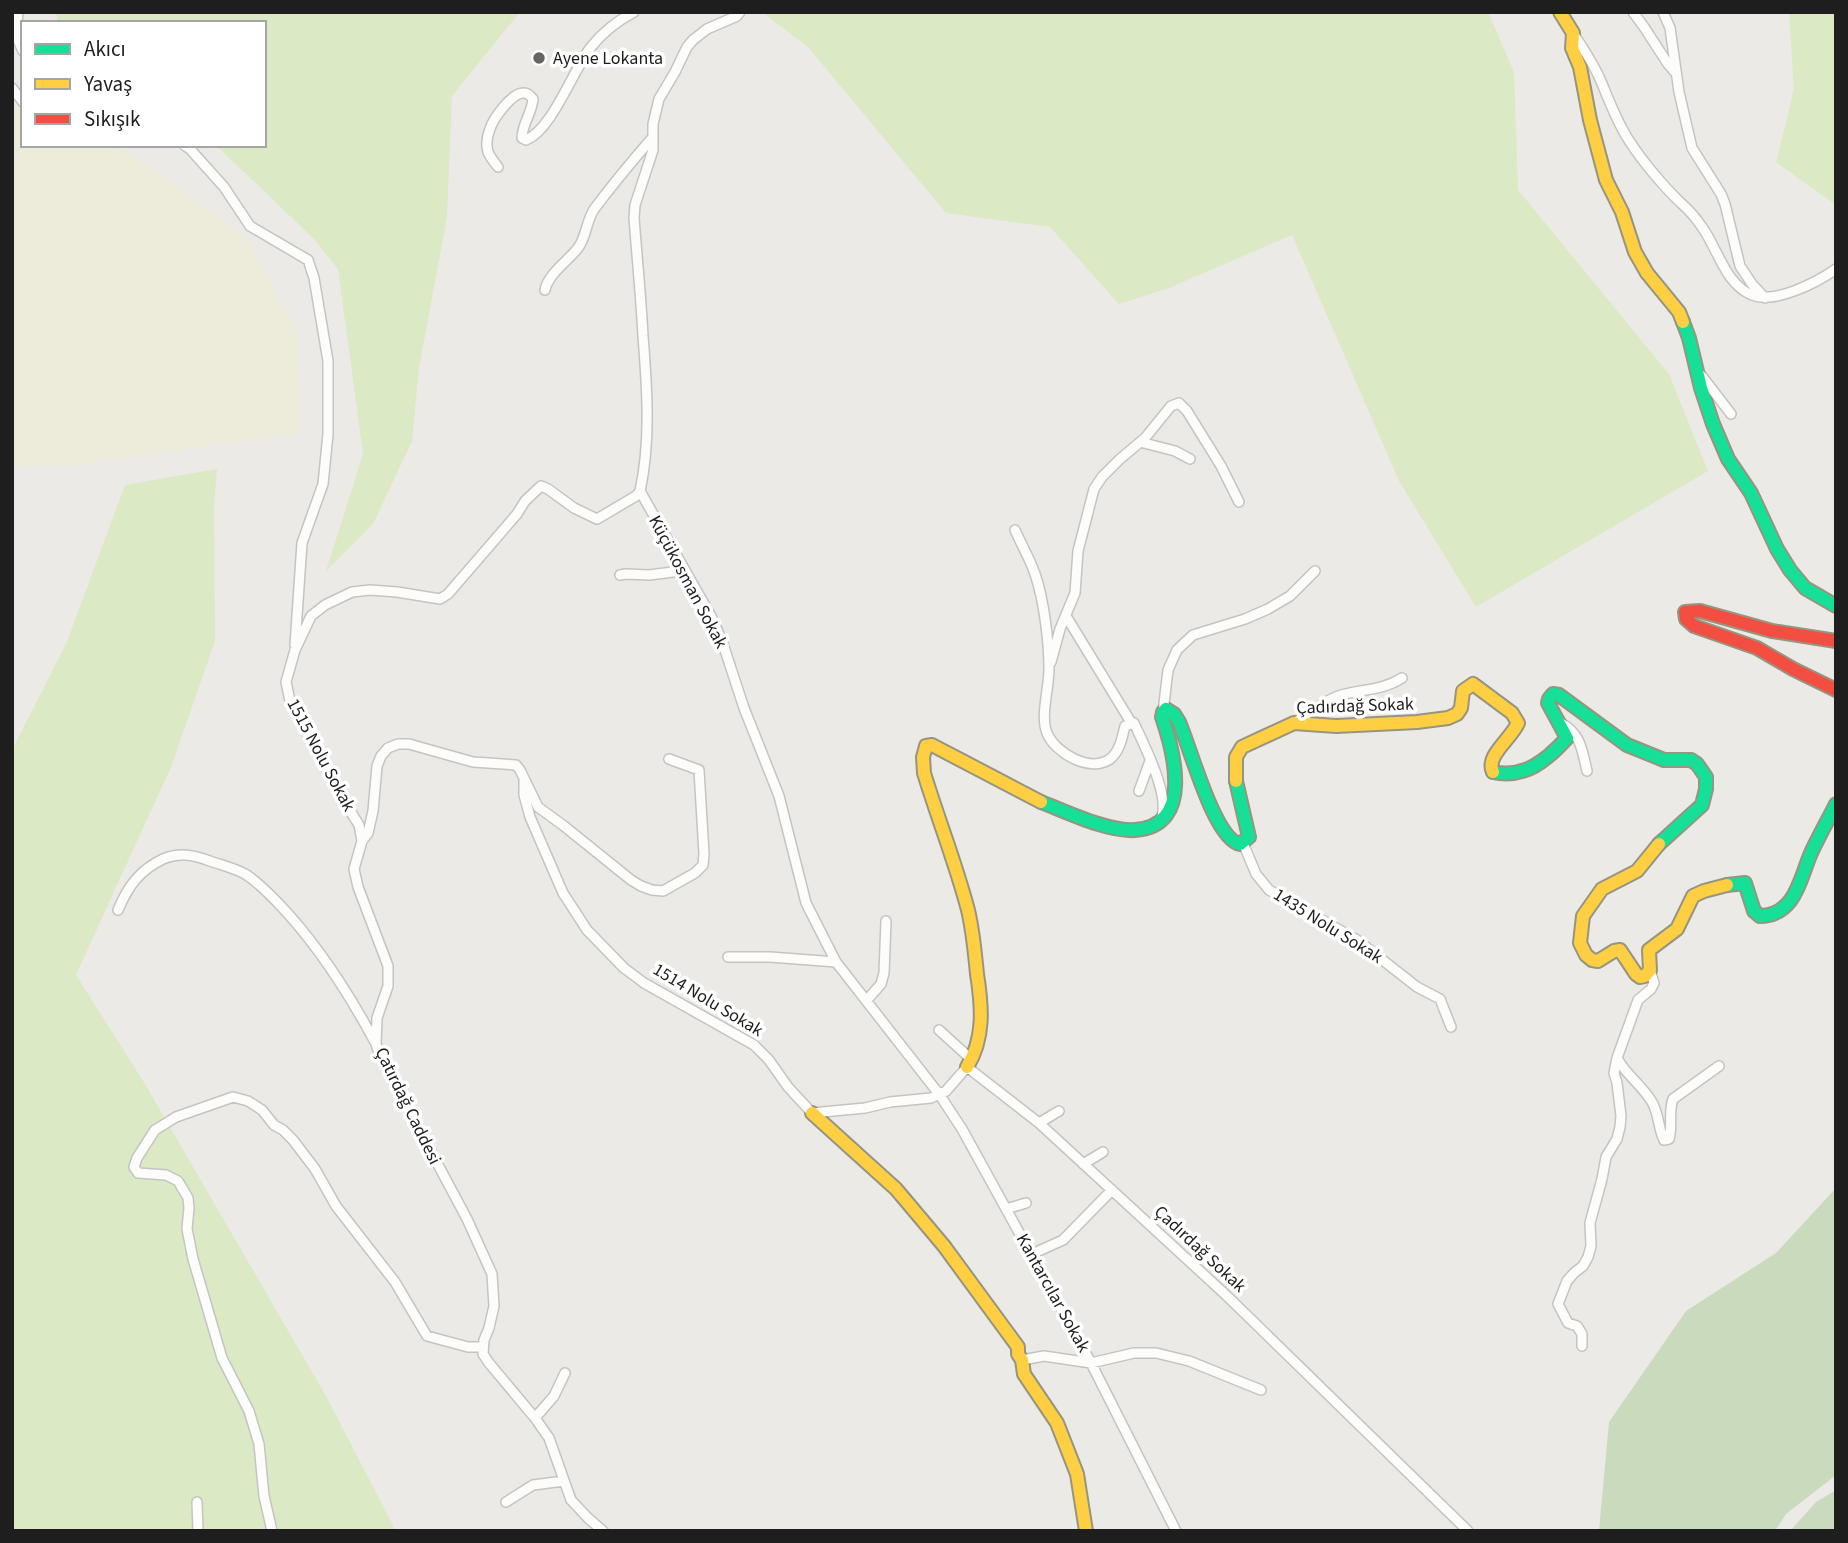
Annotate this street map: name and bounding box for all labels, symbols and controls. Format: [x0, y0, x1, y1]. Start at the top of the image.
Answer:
legend [21, 21, 266, 147]
text: Akıcı [84, 34, 126, 64]
place label: Ayene Lokanta [553, 46, 663, 71]
marker: Ayene Lokanta [531, 50, 547, 66]
text: Yavaş [83, 69, 132, 99]
text: Sıkışık [84, 104, 141, 134]
street label: Küçükosman Sokak [642, 511, 734, 653]
street label: Çadırdağ Sokak [1296, 691, 1414, 721]
street label: 1515 Nolu Sokak [281, 694, 361, 816]
street label: 1435 Nolu Sokak [1268, 882, 1388, 970]
street label: 1514 Nolu Sokak [648, 957, 768, 1043]
street label: Çatırdağ Caddesi [369, 1043, 447, 1169]
street label: Çadırdağ Sokak [1148, 1200, 1252, 1298]
street label: Kantarcılar Sokak [1010, 1229, 1096, 1357]

